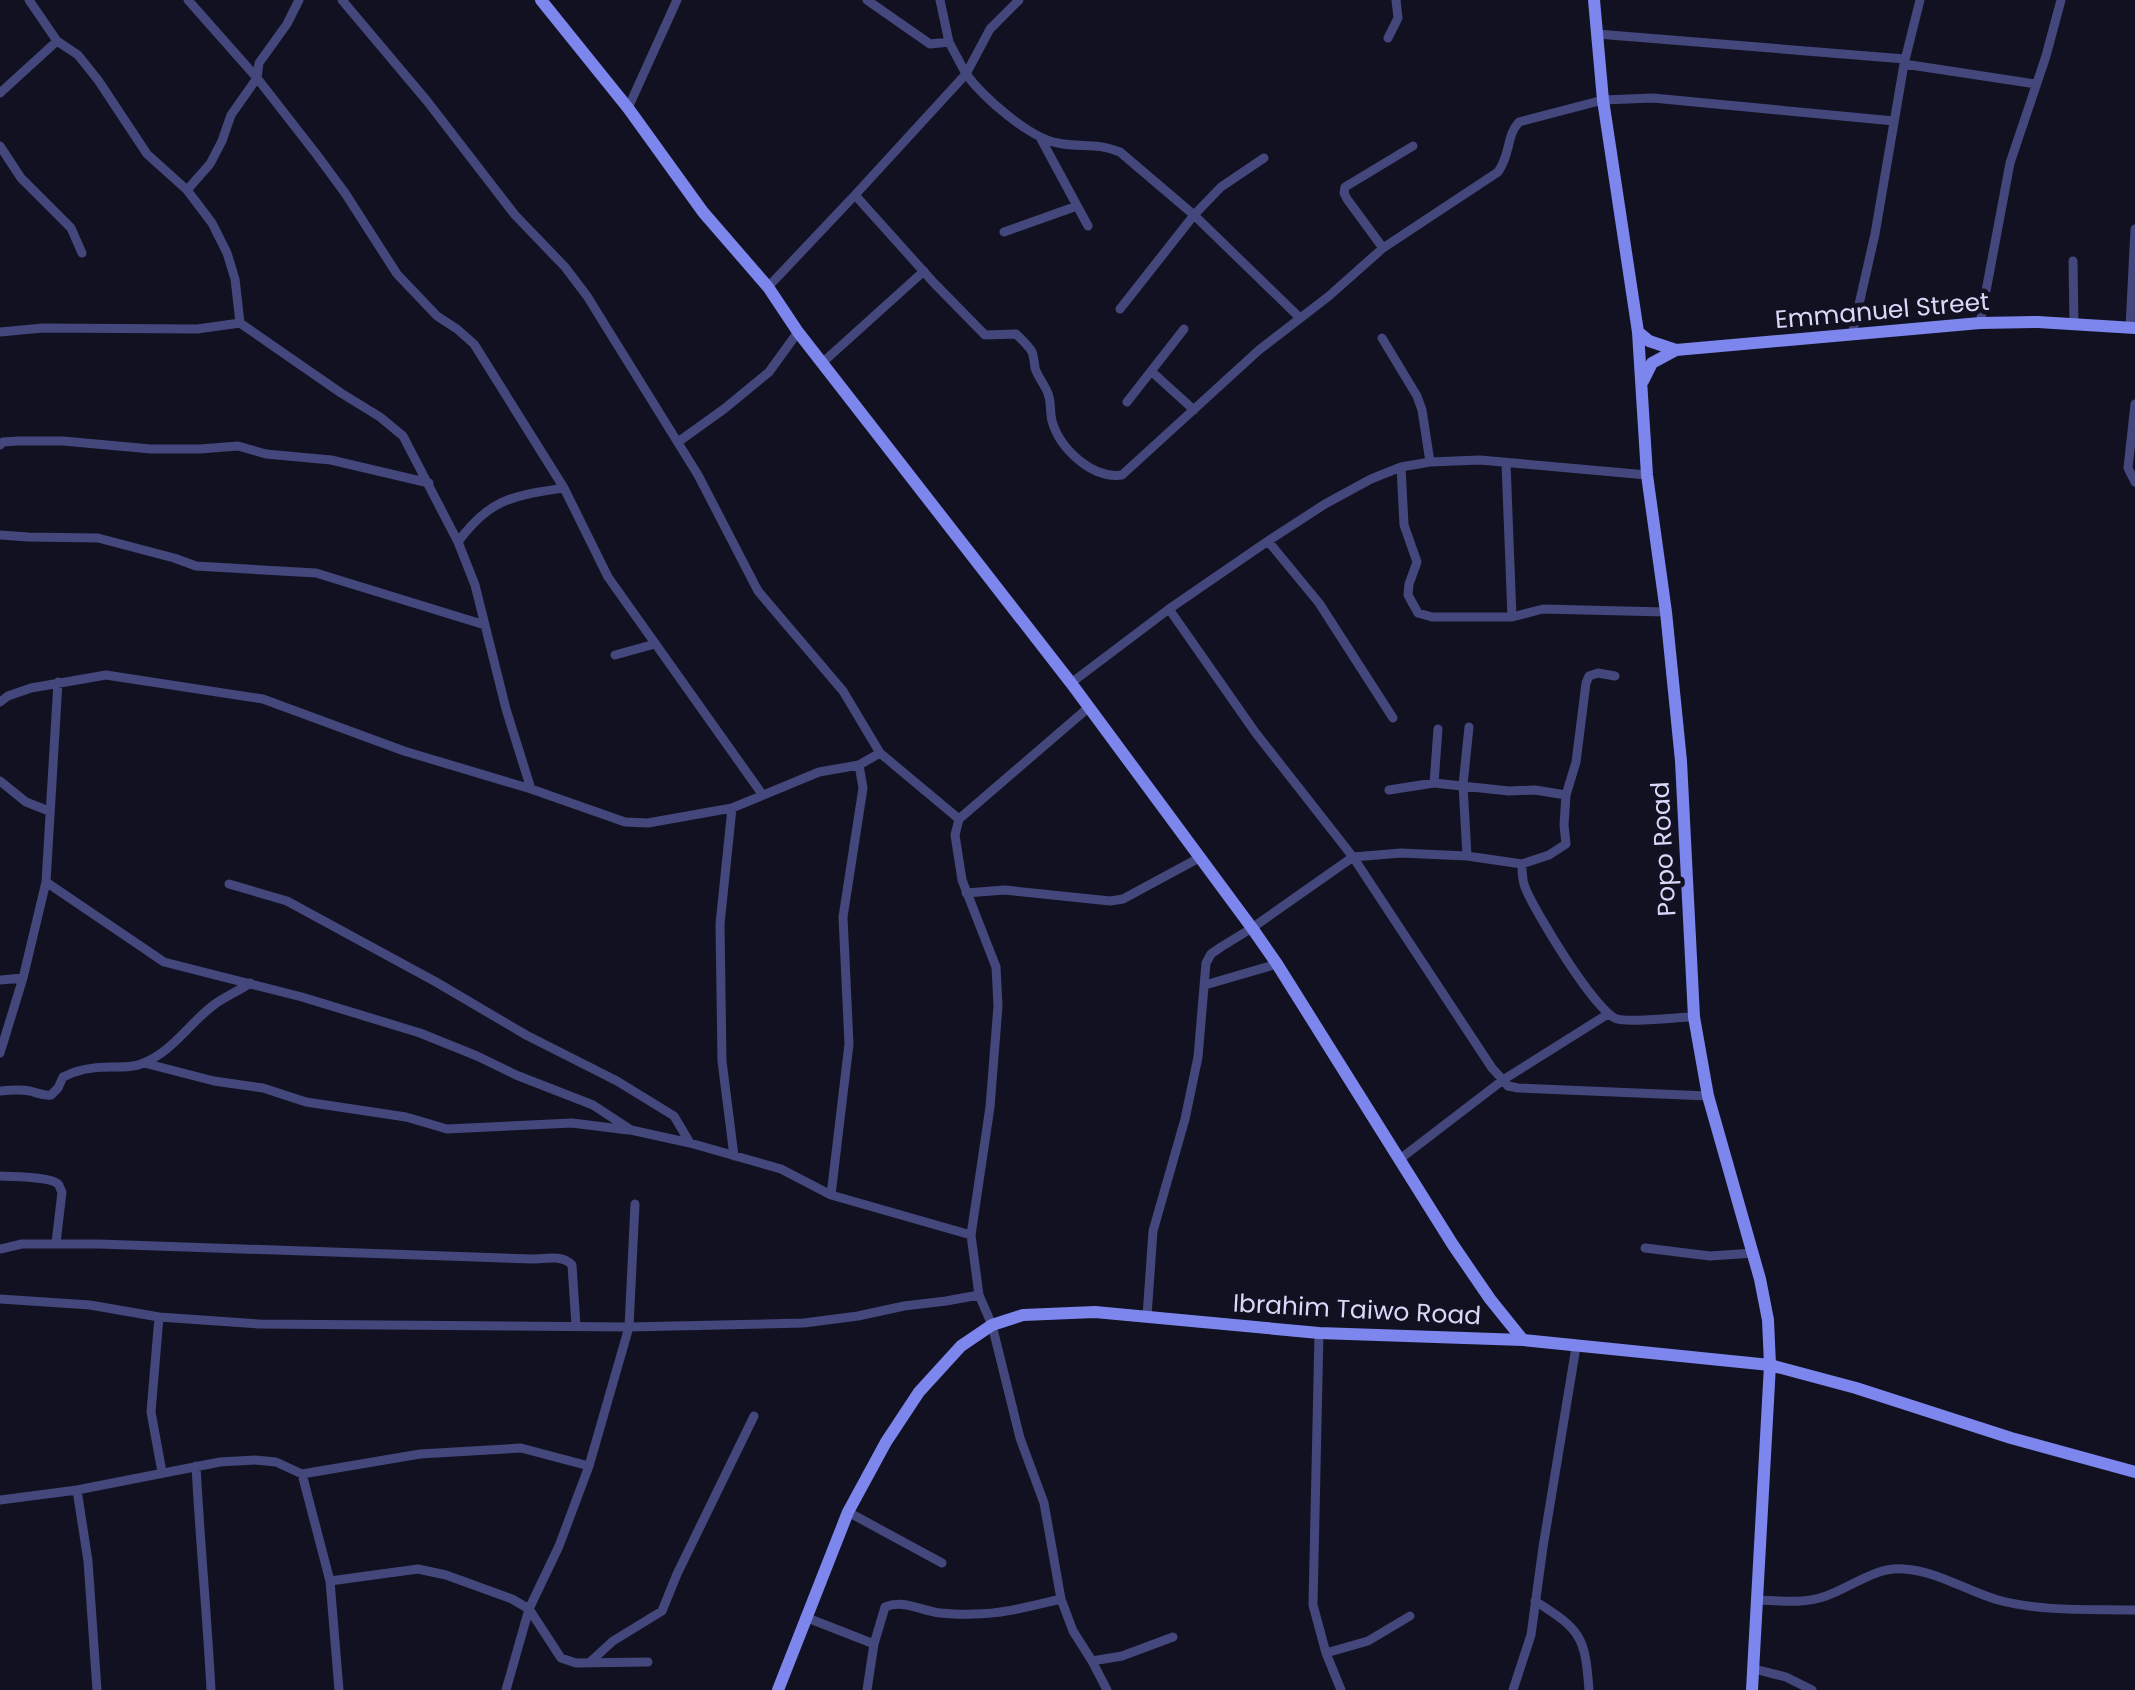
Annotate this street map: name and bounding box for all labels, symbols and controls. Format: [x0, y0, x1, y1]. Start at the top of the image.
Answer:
street label: Emmanuel Street [1774, 284, 1991, 337]
street label: Popo Road [1642, 781, 1685, 917]
street label: Ibrahim Taiwo Road [1232, 1286, 1482, 1333]

